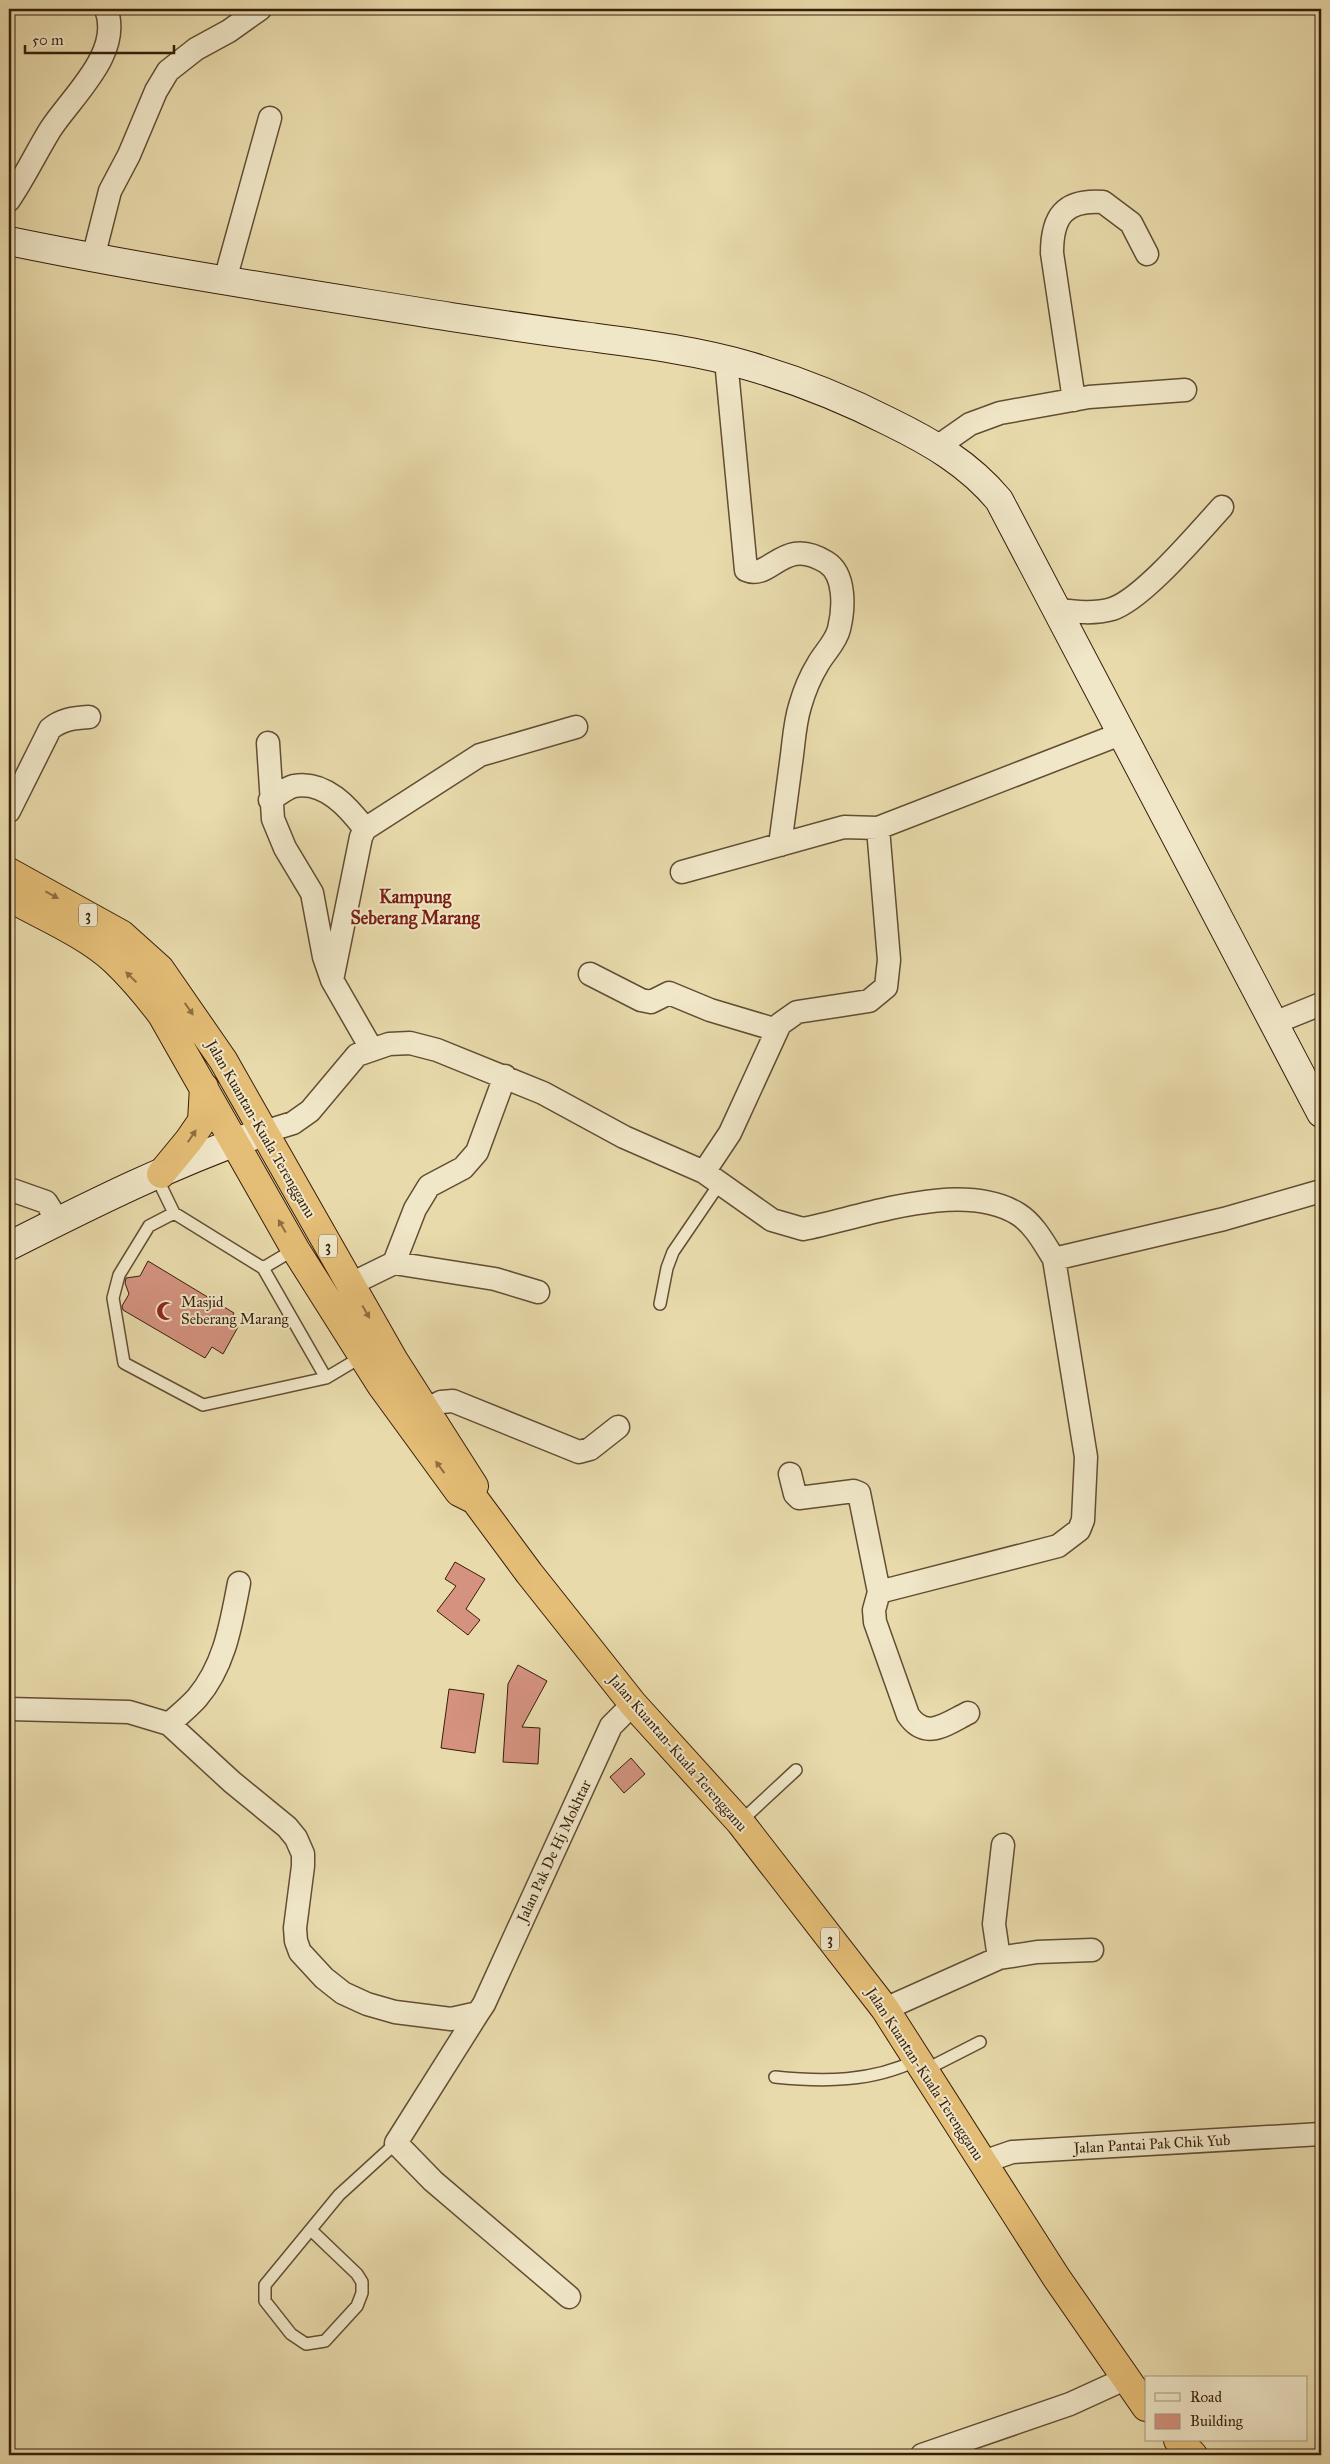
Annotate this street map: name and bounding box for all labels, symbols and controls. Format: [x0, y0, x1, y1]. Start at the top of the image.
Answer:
scale bar [25, 22, 174, 54]
text: 50 m [32, 31, 64, 49]
district label: Kampung Seberang Marang [350, 886, 480, 930]
one-way arrow [44, 891, 59, 899]
road number: 3 [79, 904, 97, 926]
one-way arrow [126, 971, 138, 983]
one-way arrow [183, 1002, 194, 1015]
street label: Jalan Kuantan-Kuala Terengganu [201, 1035, 319, 1222]
one-way arrow [187, 1129, 196, 1143]
one-way arrow [278, 1218, 286, 1233]
road number: 3 [319, 1234, 337, 1258]
place label: Masjid Seberang Marang [181, 1293, 290, 1328]
mosque icon: Masjid Seberang Marang [155, 1300, 177, 1322]
one-way arrow [362, 1305, 371, 1318]
one-way arrow [435, 1461, 446, 1474]
street label: Jalan Kuantan-Kuala Terengganu [603, 1669, 751, 1836]
street label: Jalan Pak De Hj Mokhtar [512, 1777, 596, 1927]
road number: 3 [821, 1928, 839, 1950]
street label: Jalan Kuantan-Kuala Terengganu [860, 1983, 988, 2164]
street label: Jalan Pantai Pak Chik Yub [1071, 2131, 1231, 2158]
legend [1145, 2376, 1308, 2442]
text: Road [1190, 2388, 1222, 2406]
text: Building [1190, 2412, 1244, 2430]

